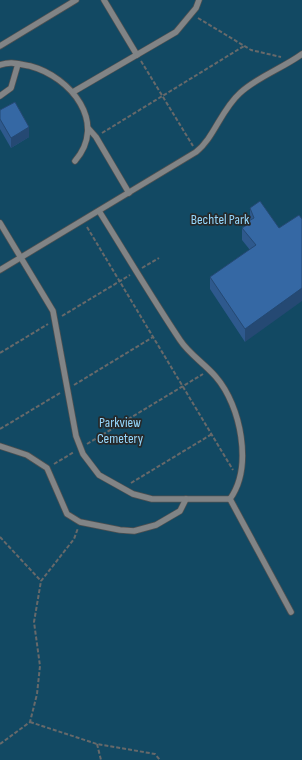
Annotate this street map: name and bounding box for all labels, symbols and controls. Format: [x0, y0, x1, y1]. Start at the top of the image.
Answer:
park label: Bechtel Park [191, 211, 250, 228]
park label: Parkview Cemetery [97, 414, 144, 447]

